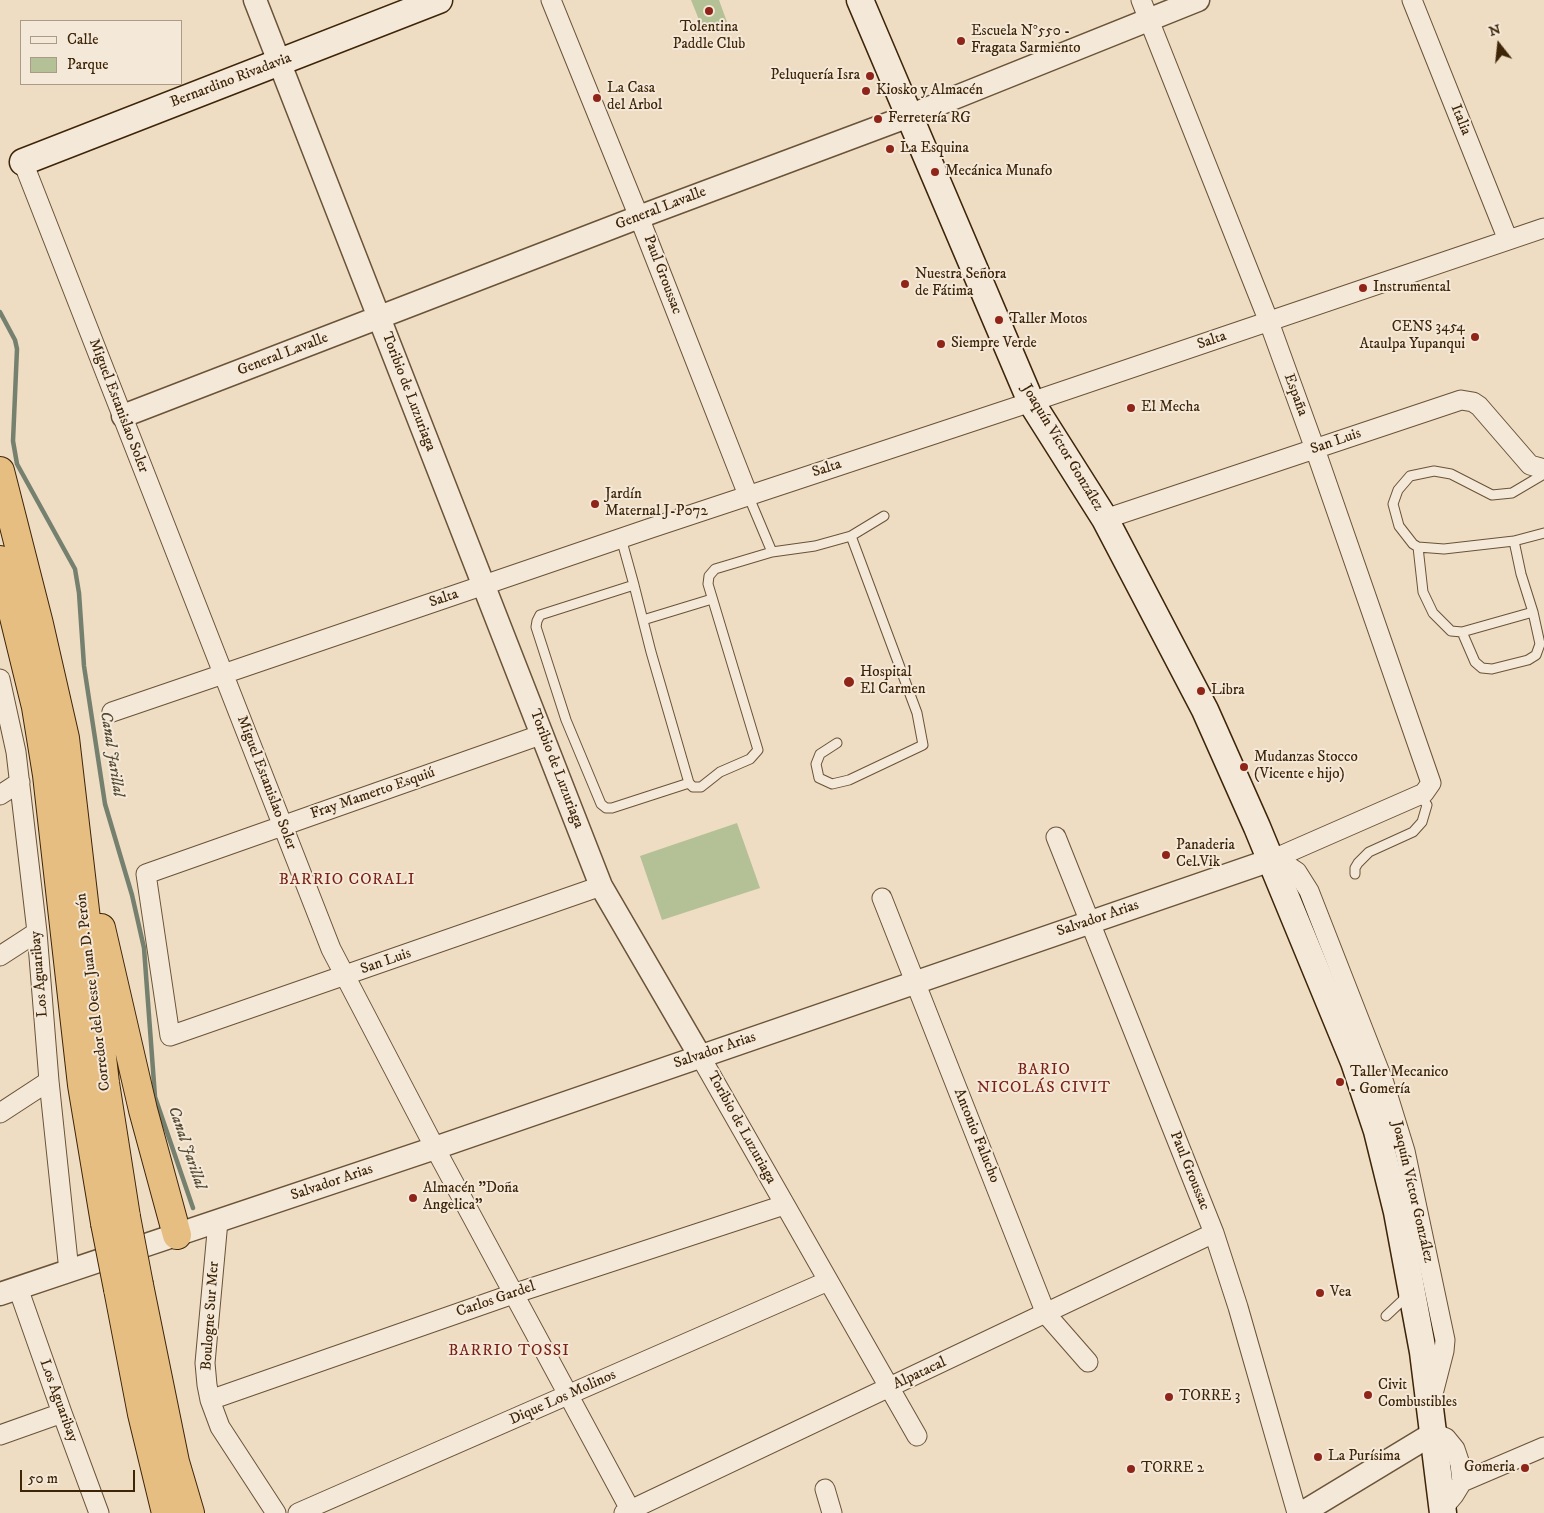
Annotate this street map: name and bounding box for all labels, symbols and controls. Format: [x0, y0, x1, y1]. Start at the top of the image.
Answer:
marker: Tolentina Paddle Club [703, 5, 715, 17]
place label: Tolentina Paddle Club [673, 19, 745, 54]
legend [20, 20, 182, 85]
north arrow [1474, 20, 1524, 70]
text: N [1487, 20, 1503, 41]
place label: Escuela N°550 - Fragata Sarmiento [971, 23, 1081, 58]
text: Calle [67, 30, 99, 49]
marker: Escuela N°550 - Fragata Sarmiento [955, 35, 967, 47]
street label: Bernardino Rivadavia [168, 50, 294, 112]
text: Parque [67, 55, 108, 74]
place label: Peluquería Isra [771, 67, 860, 85]
marker: Peluquería Isra [864, 70, 876, 82]
place label: La Casa del Arbol [607, 80, 662, 115]
place label: Kiosko y Almacén [876, 82, 983, 100]
marker: Kiosko y Almacén [860, 85, 872, 97]
marker: La Casa del Arbol [591, 92, 603, 104]
street label: Italia [1446, 102, 1474, 138]
place label: Ferretería RG [888, 110, 971, 128]
marker: Ferretería RG [872, 113, 884, 125]
place label: La Esquina [900, 140, 969, 158]
marker: La Esquina [884, 143, 896, 155]
place label: Mecánica Munafo [945, 163, 1052, 181]
marker: Mecánica Munafo [929, 166, 941, 178]
street label: General Lavalle [613, 183, 709, 235]
street label: Paul Groussac [639, 233, 685, 317]
place label: Nuestra Señora de Fátima [915, 266, 1006, 301]
marker: Nuestra Señora de Fátima [899, 278, 911, 290]
place label: Instrumental [1373, 279, 1451, 297]
marker: Instrumental [1357, 282, 1369, 294]
place label: Taller Motos [1009, 311, 1087, 329]
marker: Taller Motos [993, 314, 1005, 326]
place label: CENS 3454 Ataulpa Yupanqui [1359, 319, 1465, 354]
street label: Salta [1195, 328, 1229, 354]
street label: General Lavalle [235, 329, 331, 381]
street label: Toribio de Luzuriaga [377, 330, 439, 454]
marker: CENS 3454 Ataulpa Yupanqui [1469, 331, 1481, 343]
place label: Siempre Verde [951, 335, 1037, 353]
street label: Miguel Estanislao Soler [84, 336, 152, 476]
marker: Siempre Verde [935, 338, 947, 350]
street label: España [1279, 371, 1311, 419]
street label: Joaquín Víctor González [1017, 381, 1107, 515]
place label: El Mecha [1141, 399, 1200, 417]
marker: El Mecha [1125, 402, 1137, 414]
street label: San Luis [1308, 425, 1364, 459]
street label: Salta [810, 456, 844, 482]
place label: Jardín Maternal J-P072 [605, 486, 708, 521]
marker: Jardín Maternal J-P072 [589, 498, 601, 510]
street label: Salta [427, 586, 461, 612]
place label: Hospital El Carmen [860, 664, 926, 699]
marker: Hospital El Carmen [842, 675, 856, 689]
place label: Libra [1211, 682, 1245, 700]
marker: Libra [1195, 685, 1207, 697]
street label: Toribio de Luzuriaga [525, 707, 587, 831]
water label: Canal Jarillal [95, 710, 127, 798]
street label: Miguel Estanislao Soler [232, 713, 300, 853]
place label: Mudanzas Stocco (Vicente e hijo) [1254, 749, 1358, 784]
marker: Mudanzas Stocco (Vicente e hijo) [1238, 761, 1250, 773]
street label: Fray Mamerto Esquiú [308, 764, 438, 824]
place label: Panaderia Cel.Vik [1176, 837, 1235, 872]
marker: Panaderia Cel.Vik [1160, 849, 1172, 861]
district label: BARRIO CORALI [277, 871, 417, 891]
street label: Corredor del Oeste Juan D. Perón [73, 892, 115, 1092]
street label: Salvador Arias [1055, 897, 1141, 941]
street label: Los Aguaribay [27, 930, 53, 1018]
street label: San Luis [358, 945, 414, 979]
street label: Salvador Arias [672, 1029, 758, 1073]
district label: BARIO NICOLÁS CIVIT [975, 1061, 1113, 1099]
place label: Taller Mecanico - Gomería [1350, 1064, 1448, 1099]
street label: Toribio de Luzuriaga [703, 1069, 779, 1187]
marker: Taller Mecanico - Gomería [1334, 1076, 1346, 1088]
street label: Antonio Falucho [949, 1086, 1003, 1186]
water label: Canal Jarillal [163, 1104, 209, 1192]
street label: Joaquín Víctor González [1387, 1119, 1437, 1265]
street label: Paul Groussac [1165, 1129, 1213, 1213]
street label: Salvador Arias [289, 1161, 375, 1205]
place label: Almacén "Doña Angelica" [423, 1180, 519, 1215]
marker: Almacén "Doña Angelica" [407, 1192, 419, 1204]
street label: Boulogne Sur Mer [198, 1261, 224, 1371]
street label: Carlos Gardel [454, 1278, 538, 1322]
place label: Vea [1330, 1284, 1351, 1302]
marker: Vea [1314, 1287, 1326, 1299]
district label: BARRIO TOSSI [447, 1342, 571, 1362]
street label: Alpatacal [891, 1354, 949, 1394]
street label: Los Aguaribay [35, 1357, 81, 1445]
street label: Dique Los Molinos [507, 1366, 619, 1430]
place label: Civit Combustibles [1378, 1377, 1457, 1412]
place label: TORRE 3 [1179, 1388, 1240, 1406]
marker: Civit Combustibles [1362, 1389, 1374, 1401]
marker: TORRE 3 [1163, 1391, 1175, 1403]
place label: La Purísima [1328, 1448, 1400, 1466]
marker: La Purísima [1312, 1451, 1324, 1463]
place label: Gomeria [1464, 1459, 1515, 1477]
scale bar [22, 1460, 138, 1492]
place label: TORRE 2 [1141, 1460, 1204, 1478]
marker: Gomeria [1519, 1462, 1531, 1474]
marker: TORRE 2 [1125, 1463, 1137, 1475]
text: 50 m [28, 1469, 58, 1488]

